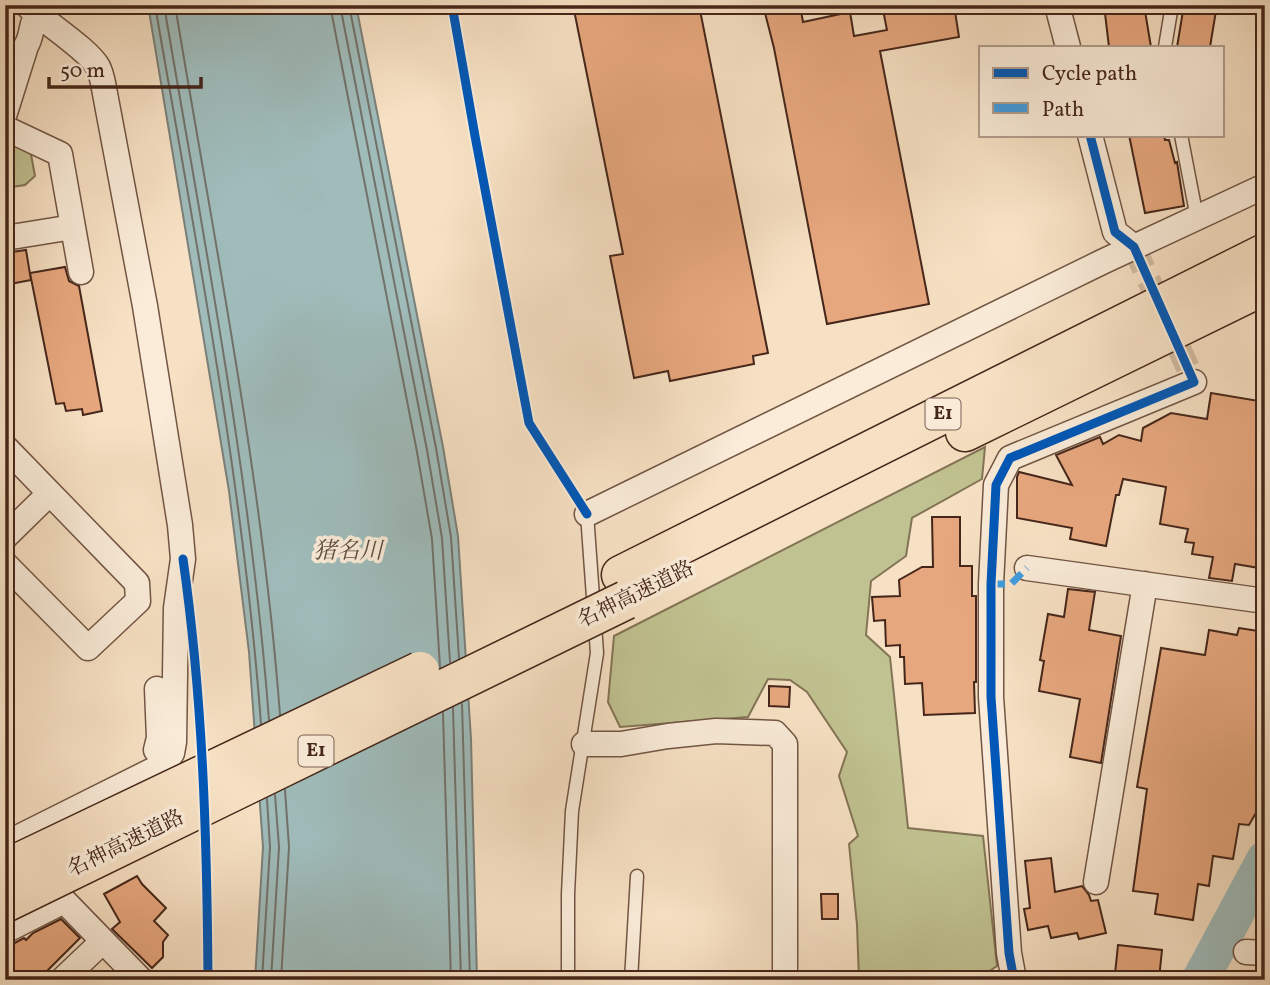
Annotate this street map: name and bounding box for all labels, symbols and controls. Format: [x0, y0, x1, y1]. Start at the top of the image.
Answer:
scale bar [49, 46, 201, 90]
legend [979, 46, 1224, 136]
text: 50 m [60, 57, 105, 86]
text: Cycle path [1042, 60, 1137, 89]
text: Path [1042, 96, 1084, 125]
road number: E1 [926, 398, 960, 430]
water label: 猪名川 [314, 536, 386, 568]
street label: 名神高速道路 [573, 554, 699, 636]
road number: E1 [298, 736, 334, 766]
street label: 名神高速道路 [63, 803, 189, 885]

